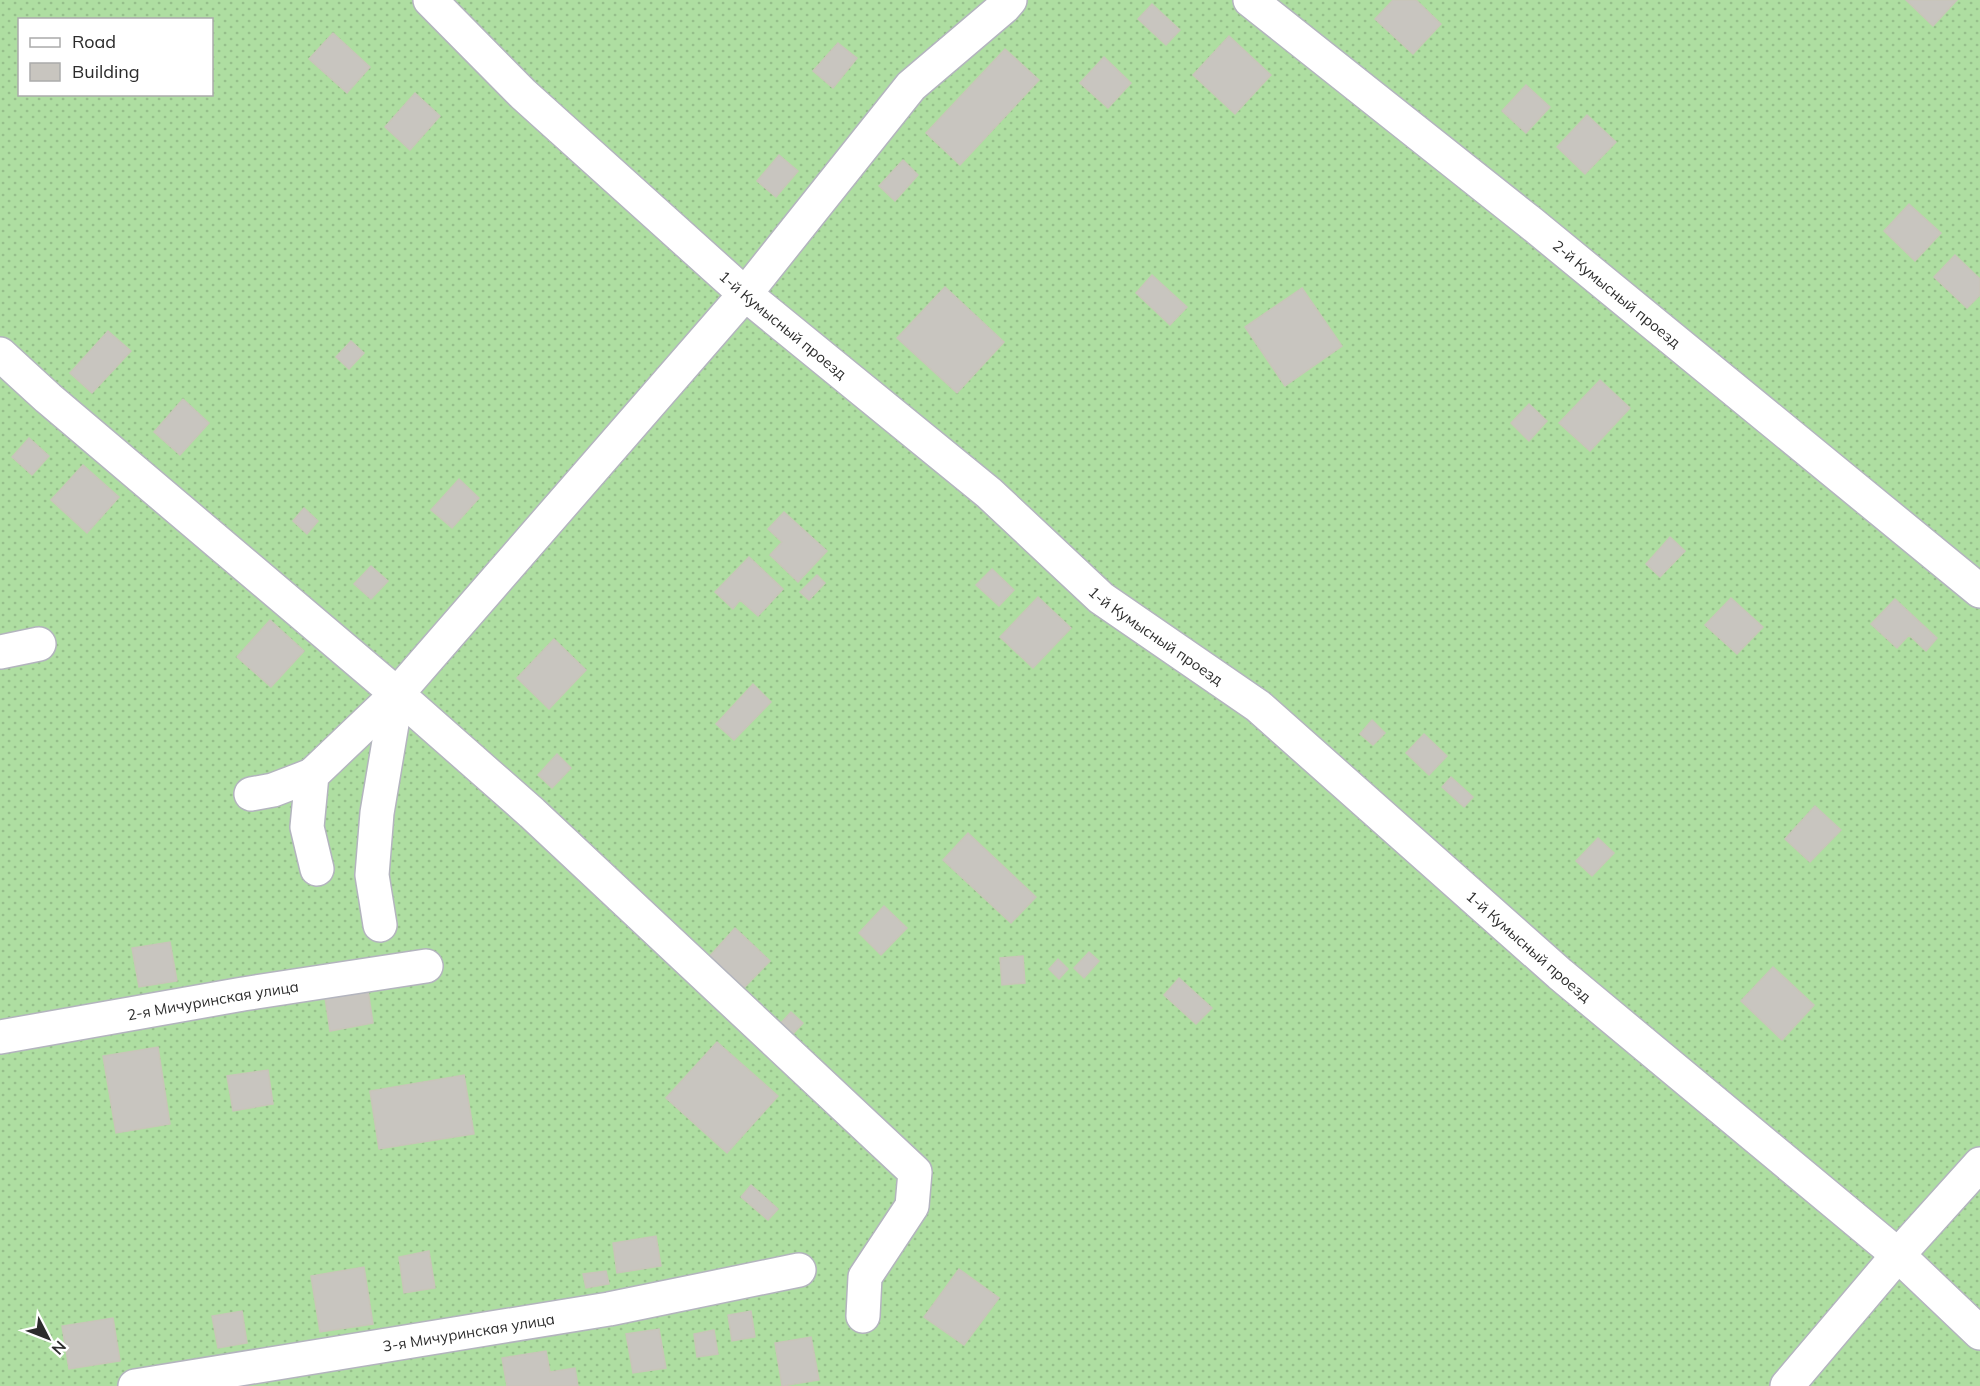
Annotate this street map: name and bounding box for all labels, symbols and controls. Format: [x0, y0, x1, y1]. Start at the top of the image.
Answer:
legend [18, 18, 213, 96]
text: Road [72, 30, 116, 53]
text: Building [72, 60, 140, 83]
street label: 2-й Кумысный проезд [1549, 236, 1685, 352]
street label: 1-й Кумысный проезд [716, 266, 851, 383]
street label: 1-й Кумысный проезд [1085, 582, 1227, 689]
street label: 1-й Кумысный проезд [1463, 886, 1595, 1006]
street label: 2-я Мичуринская улица [125, 976, 300, 1024]
north arrow [18, 1308, 78, 1368]
street label: 3-я Мичуринская улица [381, 1308, 556, 1355]
text: N [48, 1337, 71, 1359]

